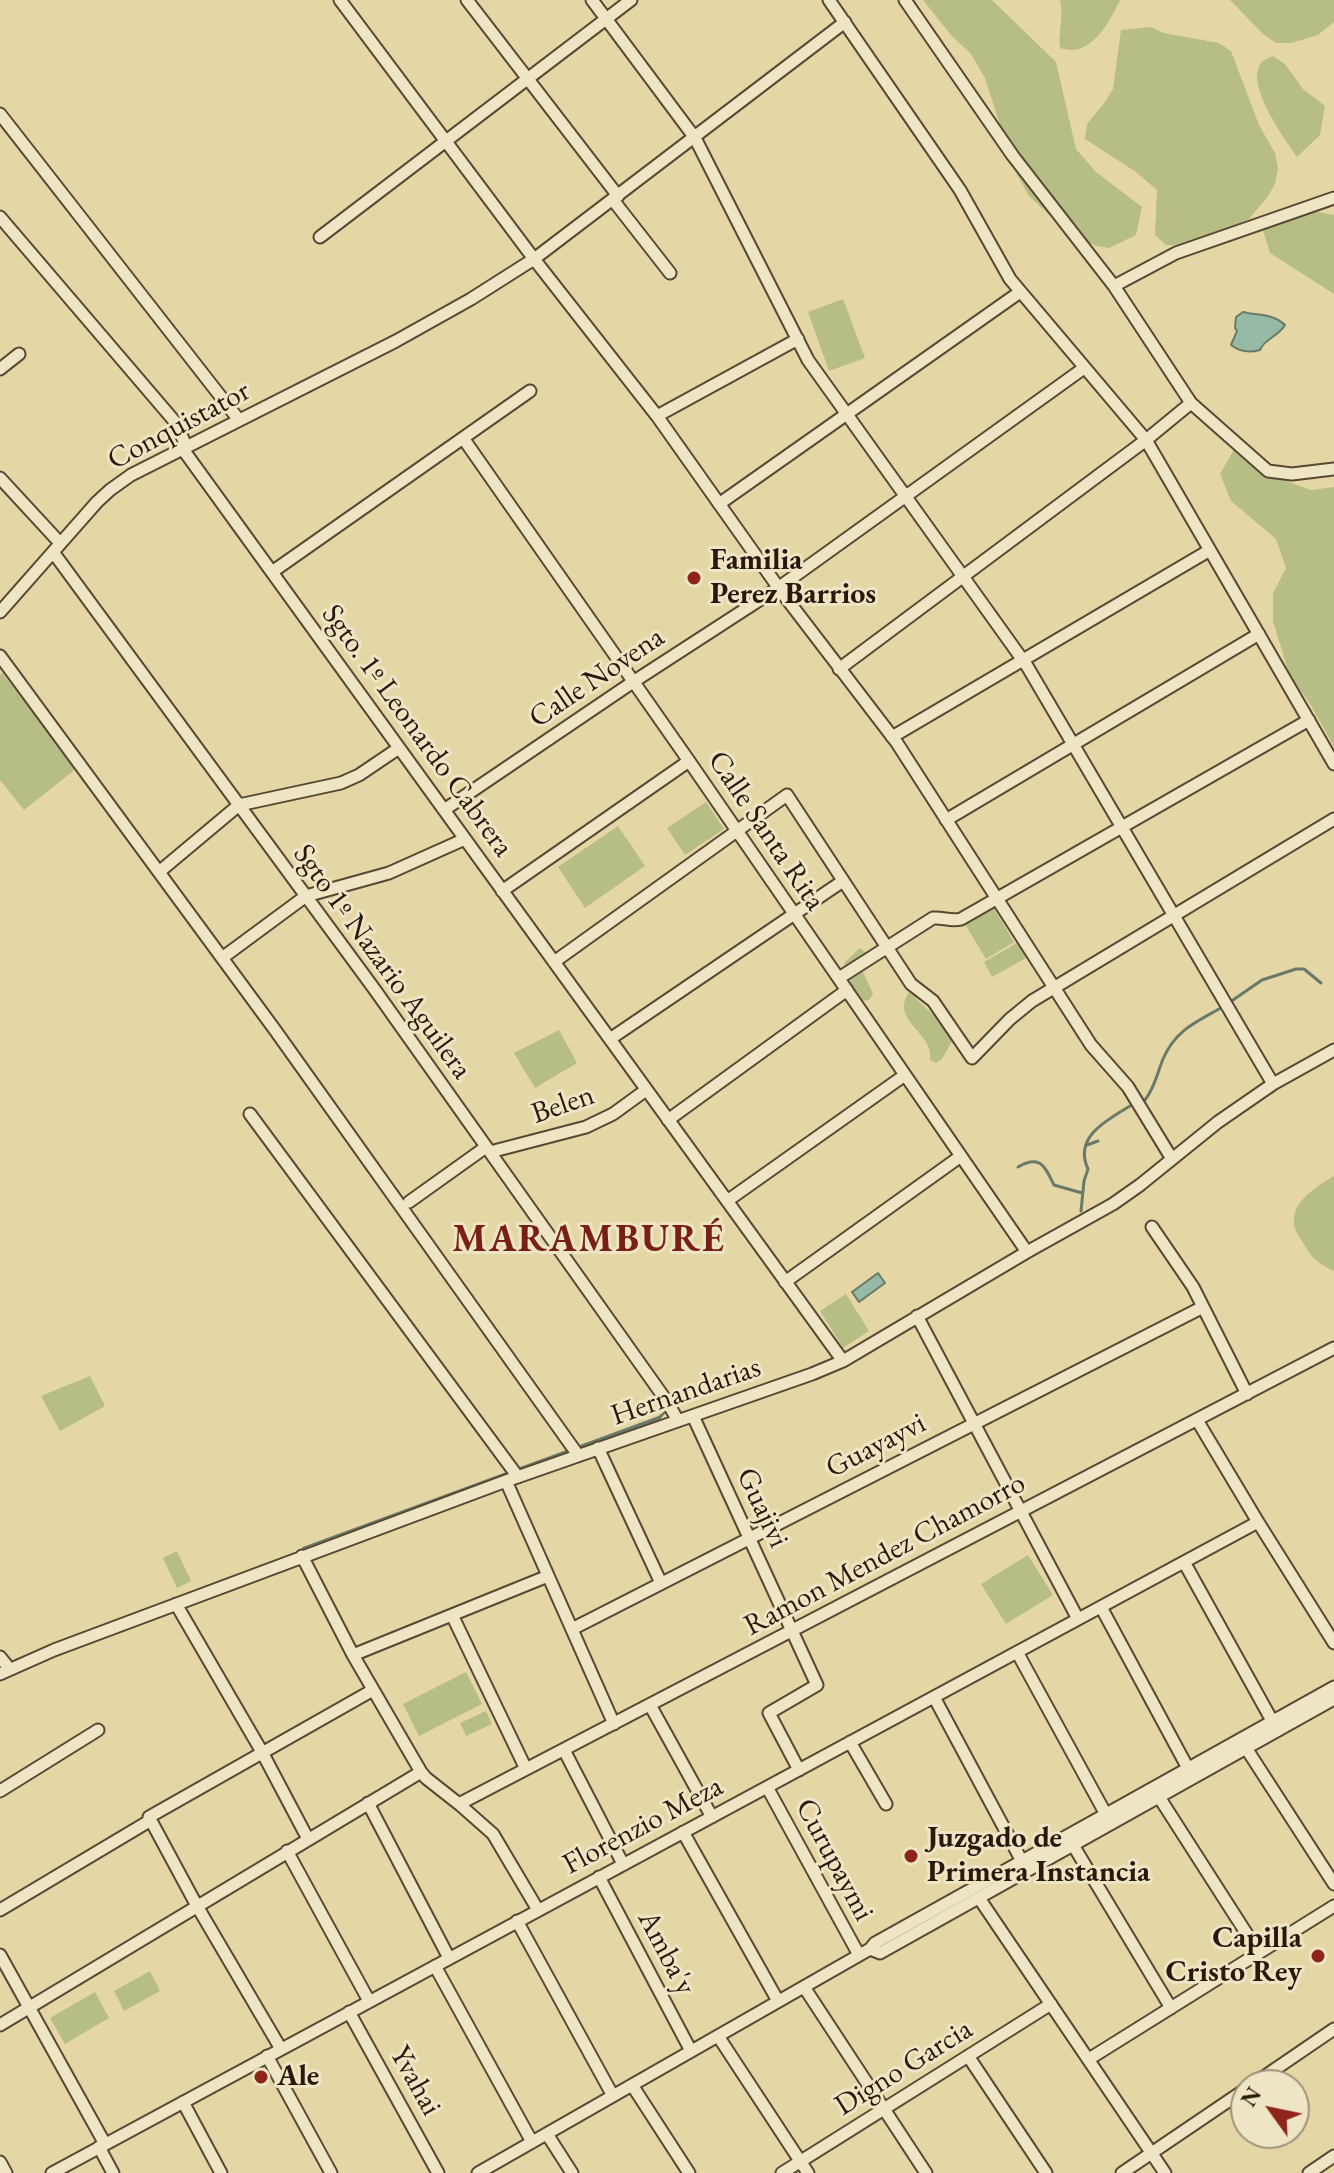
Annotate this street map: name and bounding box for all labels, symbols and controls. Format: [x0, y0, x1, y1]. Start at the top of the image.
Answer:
street label: Conquistator [102, 373, 256, 479]
place label: Familia Perez Barrios [710, 543, 876, 614]
marker: Familia Perez Barrios [685, 569, 703, 587]
street label: Sgto. 1º Leonardo Cabrera [313, 598, 521, 864]
street label: Calle Novena [523, 620, 671, 736]
street label: Calle Santa Rita [699, 744, 833, 918]
street label: Sgto 1º Nazario Aguilera [285, 838, 479, 1086]
street label: Belen [527, 1078, 599, 1132]
district label: MARAMBURÉ [452, 1218, 726, 1264]
street label: Hernandarias [606, 1350, 766, 1434]
street label: Guayayvi [820, 1406, 932, 1486]
street label: Guajivi [728, 1462, 796, 1554]
street label: Ramon Mendez Chamorro [738, 1466, 1032, 1644]
street label: Florenzio Meza [557, 1769, 729, 1883]
street label: Curupaymi [787, 1793, 881, 1927]
place label: Juzgado de Primera Instancia [927, 1821, 1150, 1892]
marker: Juzgado de Primera Instancia [902, 1847, 920, 1865]
street label: Amba'y [629, 1905, 703, 2001]
place label: Capilla Cristo Rey [1165, 1921, 1302, 1992]
marker: Capilla Cristo Rey [1309, 1947, 1327, 1965]
street label: Digno Garcia [829, 2012, 979, 2124]
street label: Yvahai [381, 2040, 449, 2122]
place label: Ale [277, 2059, 319, 2095]
marker: Ale [252, 2068, 270, 2086]
north arrow [1230, 2069, 1310, 2149]
text: N [1234, 2081, 1268, 2112]

